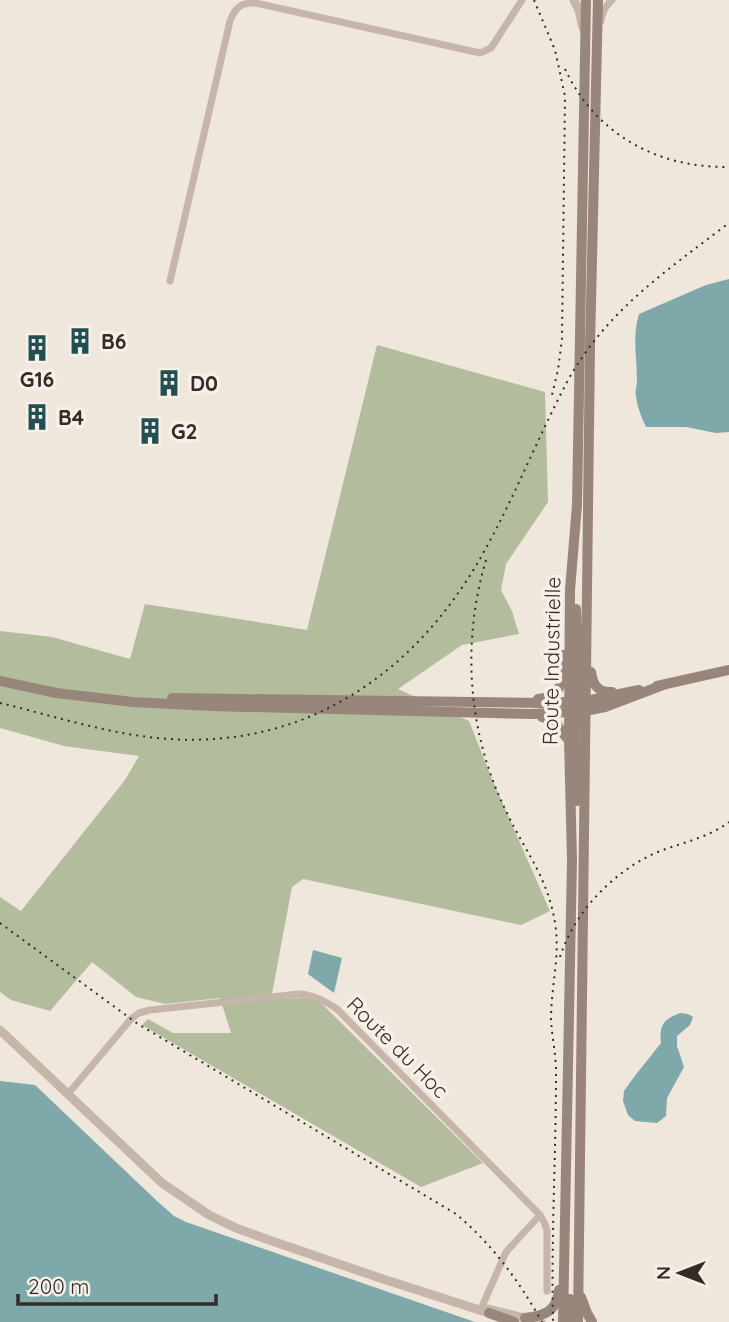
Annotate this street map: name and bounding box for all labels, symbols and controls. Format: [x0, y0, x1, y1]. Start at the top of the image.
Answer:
building icon: B6 [65, 326, 95, 356]
place label: B6 [101, 328, 126, 354]
building icon: G16 [22, 333, 52, 363]
place label: G16 [20, 366, 54, 392]
building icon: D0 [154, 368, 184, 398]
place label: D0 [190, 370, 218, 396]
building icon: B4 [22, 402, 52, 432]
place label: B4 [58, 404, 84, 430]
building icon: G2 [135, 416, 165, 446]
place label: G2 [171, 418, 198, 444]
street label: Route Industrielle [537, 577, 565, 745]
street label: Route du Hoc [342, 991, 454, 1103]
north arrow [645, 1238, 715, 1308]
scale bar [18, 1262, 215, 1306]
text: N [651, 1266, 675, 1280]
text: 200 m [28, 1273, 90, 1299]

